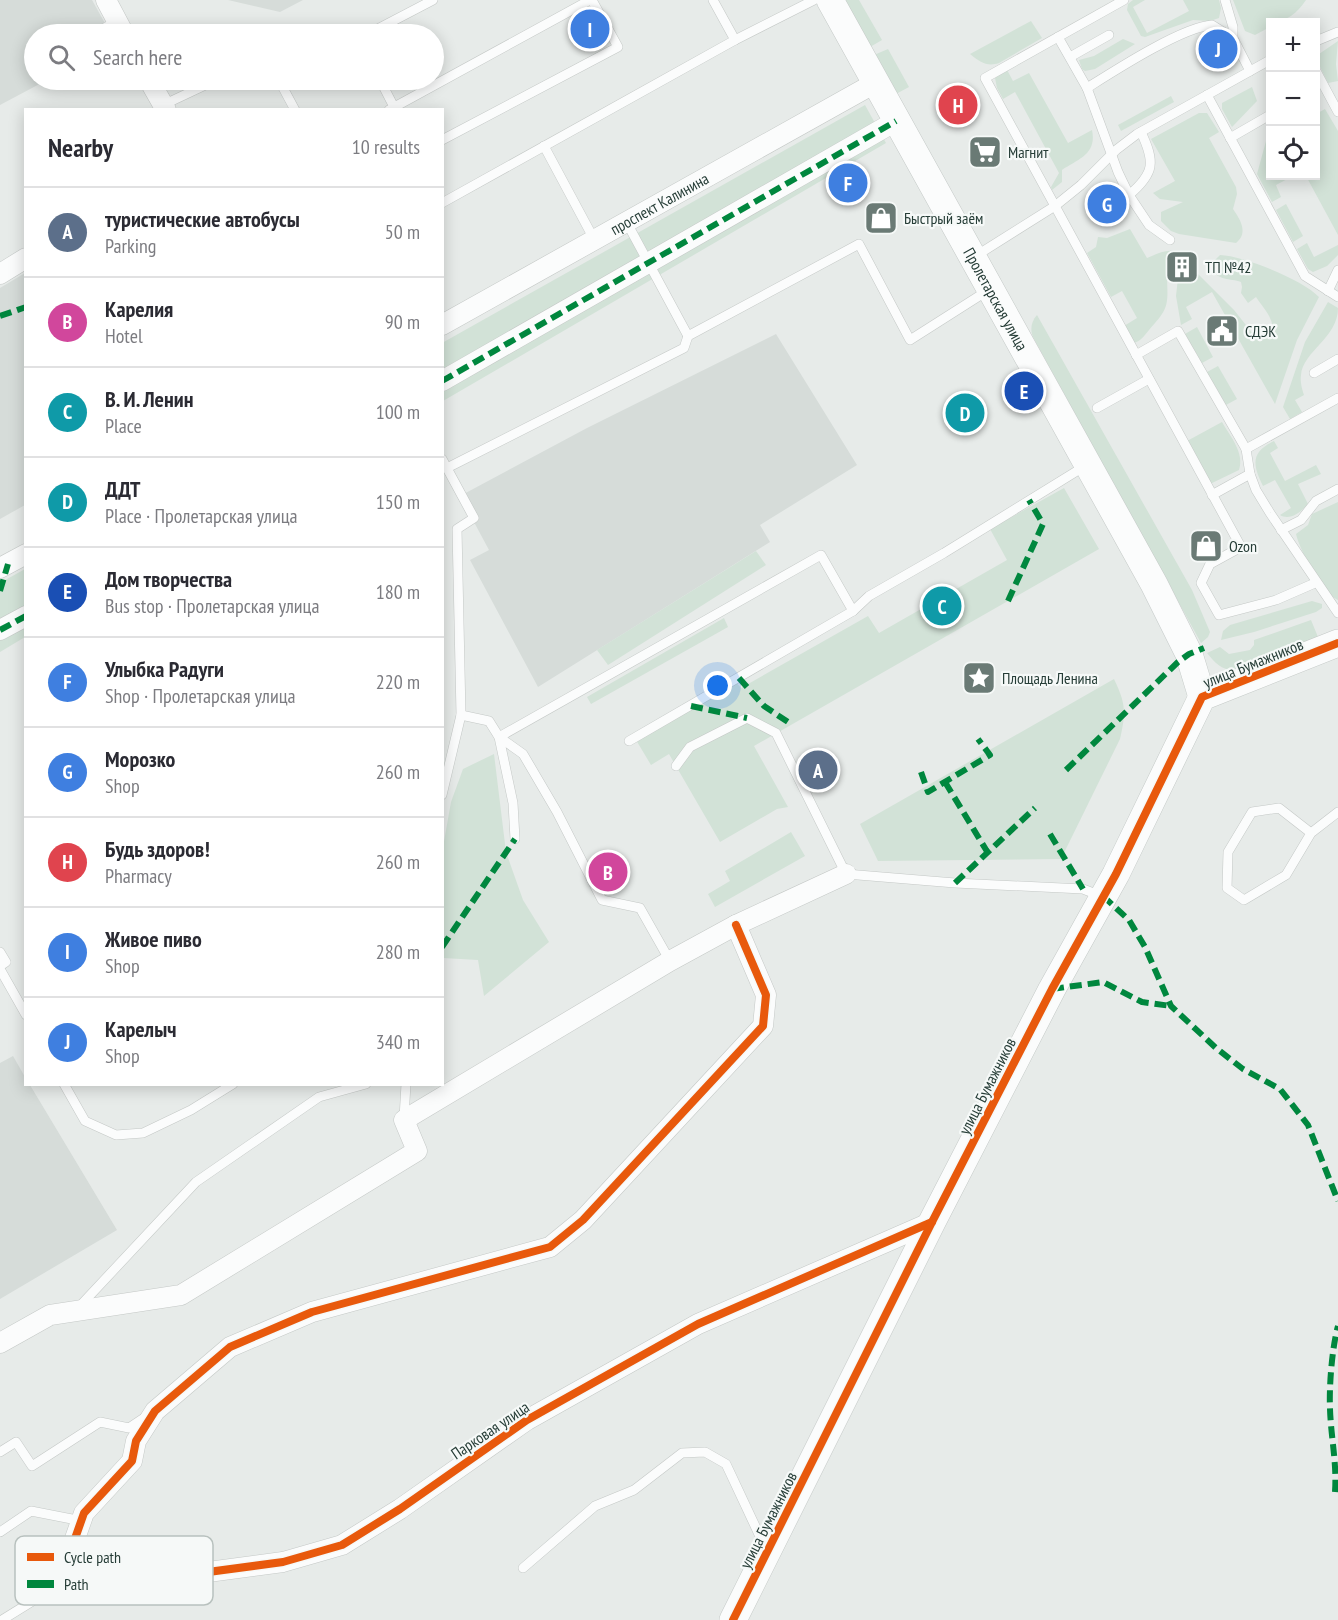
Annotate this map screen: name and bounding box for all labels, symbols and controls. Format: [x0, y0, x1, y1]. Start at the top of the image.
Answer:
pin: I [570, 6, 610, 51]
map controls [1266, 18, 1320, 180]
button: + [1266, 18, 1320, 72]
search box [24, 24, 444, 90]
pin: J [1198, 26, 1238, 72]
icon: search [45, 41, 78, 74]
text: Search here [93, 43, 182, 71]
button: − [1266, 72, 1320, 126]
pin: H [938, 82, 978, 128]
button: locate [1266, 126, 1320, 180]
text: Nearby [48, 131, 113, 164]
text: 10 results [352, 134, 420, 160]
supermarket icon: Магнит [967, 134, 1003, 170]
place label: Магнит [1008, 142, 1049, 162]
pin: F [828, 160, 868, 206]
street label: проспект Калинина [607, 168, 712, 239]
pin: G [1088, 182, 1126, 226]
shop icon: Быстрый заём [863, 200, 899, 236]
text: туристические автобусы [105, 205, 300, 233]
place label: Быстрый заём [904, 208, 983, 228]
text: A [62, 219, 73, 245]
text: 50 m [385, 219, 420, 245]
text: Parking [105, 233, 156, 259]
street label: Пролетарская улица [959, 244, 1032, 354]
building icon: ТП №42 [1164, 249, 1200, 285]
place label: ТП №42 [1205, 257, 1252, 277]
text: Карелия [105, 295, 173, 323]
text: B [63, 309, 72, 335]
text: 90 m [385, 309, 420, 335]
public building icon: СДЭК [1204, 313, 1240, 349]
place label: СДЭК [1245, 321, 1276, 341]
text: Hotel [105, 323, 143, 349]
pin: E [1004, 368, 1044, 414]
text: В. И. Ленин [105, 385, 193, 413]
pin: D [946, 390, 984, 436]
text: C [63, 399, 72, 425]
text: 100 m [376, 399, 420, 425]
text: Place [105, 413, 142, 439]
text: ДДТ [105, 475, 140, 503]
text: D [62, 489, 73, 515]
text: 150 m [376, 489, 420, 515]
text: Place · Пролетарская улица [105, 503, 298, 529]
shop icon: Ozon [1188, 528, 1224, 564]
place label: Ozon [1229, 536, 1257, 556]
text: Дом творчества [105, 565, 232, 593]
text: E [63, 579, 72, 605]
text: 180 m [376, 579, 420, 605]
pin: C [922, 584, 962, 628]
text: Bus stop · Пролетарская улица [105, 593, 319, 619]
street label: улица Бумажников [1200, 634, 1306, 692]
text: Улыбка Радуги [105, 655, 224, 683]
place icon: Площадь Ленина [961, 660, 997, 696]
place label: Площадь Ленина [1002, 668, 1098, 688]
text: F [63, 669, 72, 695]
text: 220 m [376, 669, 420, 695]
your location [703, 671, 732, 700]
text: Shop · Пролетарская улица [105, 683, 296, 709]
text: Морозко [105, 745, 175, 773]
pin: A [798, 748, 838, 792]
text: G [62, 759, 73, 785]
text: 260 m [376, 759, 420, 785]
text: Shop [105, 773, 140, 799]
text: Будь здоров! [105, 835, 210, 863]
text: H [62, 849, 73, 875]
text: 260 m [376, 849, 420, 875]
pin: B [588, 850, 628, 894]
text: Pharmacy [105, 863, 172, 889]
text: Живое пиво [105, 925, 202, 953]
text: I [65, 939, 70, 965]
text: 280 m [376, 939, 420, 965]
text: Shop [105, 953, 140, 979]
text: Карелыч [105, 1015, 176, 1043]
text: J [65, 1029, 70, 1055]
text: 340 m [376, 1029, 420, 1055]
street label: улица Бумажников [954, 1034, 1020, 1138]
text: Shop [105, 1043, 140, 1069]
street label: Парковая улица [447, 1397, 533, 1463]
street label: улица Бумажников [735, 1468, 801, 1572]
legend [15, 1536, 213, 1605]
text: Cycle path [64, 1547, 121, 1567]
text: Path [64, 1574, 89, 1594]

